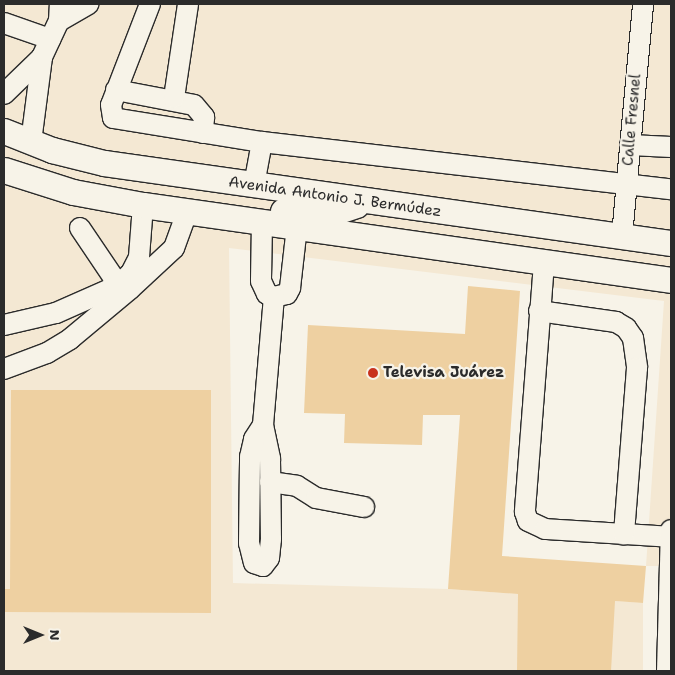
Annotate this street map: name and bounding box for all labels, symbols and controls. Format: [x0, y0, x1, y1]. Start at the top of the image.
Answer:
street label: Calle Fresnel [619, 73, 645, 167]
street label: Avenida Antonio J. Bermúdez [227, 173, 443, 221]
place label: Televisa Juárez [383, 364, 504, 382]
marker: Televisa Juárez [367, 367, 379, 379]
north arrow [15, 610, 65, 660]
text: N [46, 629, 64, 641]

